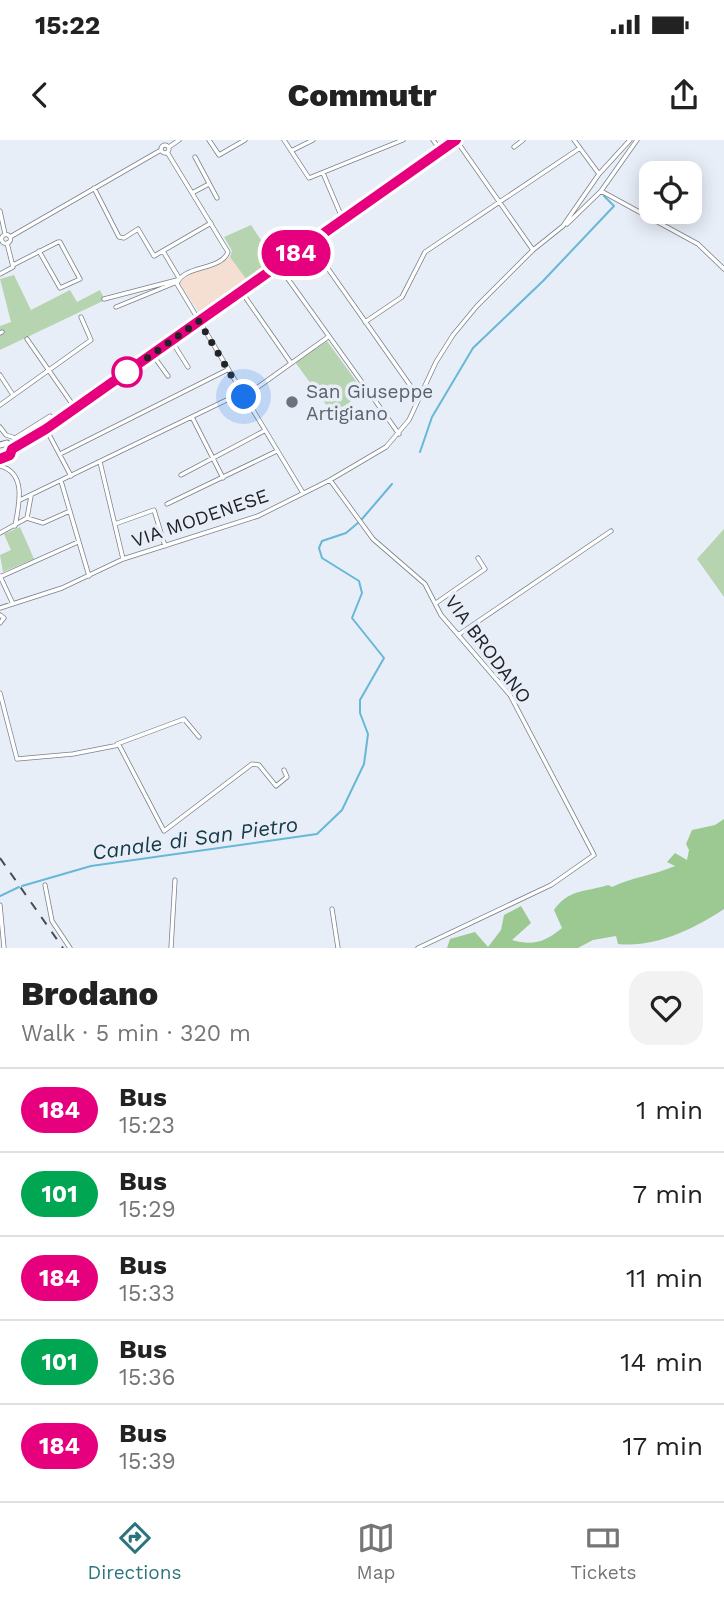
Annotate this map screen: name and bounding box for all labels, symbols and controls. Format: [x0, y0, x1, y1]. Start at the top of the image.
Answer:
text: 15:22 [35, 10, 100, 40]
icon: back [21, 76, 59, 114]
text: Commutr [288, 76, 436, 114]
icon: share [665, 76, 703, 114]
map controls [639, 161, 702, 224]
button: locate [639, 161, 702, 224]
line badge: 184 [256, 230, 336, 276]
text: 184 [276, 239, 316, 267]
unlabelled marker [112, 357, 142, 387]
your location [226, 379, 261, 414]
place label: San Giuseppe Artigiano [306, 380, 433, 425]
marker: San Giuseppe Artigiano [284, 394, 300, 410]
street label: VIA MODENESE [129, 484, 271, 552]
street label: VIA BRODANO [440, 590, 536, 708]
water label: Canale di San Pietro [91, 811, 299, 865]
button: heart [629, 971, 703, 1045]
text: Brodano [21, 974, 158, 1013]
text: Walk · 5 min · 320 m [21, 1020, 251, 1047]
text: Bus [119, 1082, 167, 1112]
text: 1 min [636, 1095, 703, 1125]
text: 184 [39, 1096, 80, 1124]
text: 15:23 [119, 1112, 175, 1139]
text: Bus [119, 1166, 167, 1196]
text: 7 min [633, 1179, 703, 1209]
text: 101 [41, 1180, 78, 1208]
text: 15:29 [119, 1196, 176, 1223]
text: Bus [119, 1250, 167, 1280]
text: 11 min [626, 1263, 703, 1293]
text: 184 [39, 1264, 80, 1292]
text: 15:33 [119, 1280, 175, 1307]
text: Bus [119, 1334, 167, 1364]
text: 14 min [620, 1347, 703, 1377]
text: 101 [41, 1348, 78, 1376]
text: 15:36 [119, 1364, 176, 1391]
text: Bus [119, 1418, 167, 1448]
text: 17 min [622, 1431, 703, 1461]
text: 184 [39, 1432, 80, 1460]
text: 15:39 [119, 1448, 176, 1475]
tab: Directions [88, 1519, 181, 1584]
tab: Map [357, 1519, 395, 1584]
tab: Tickets [570, 1519, 636, 1584]

